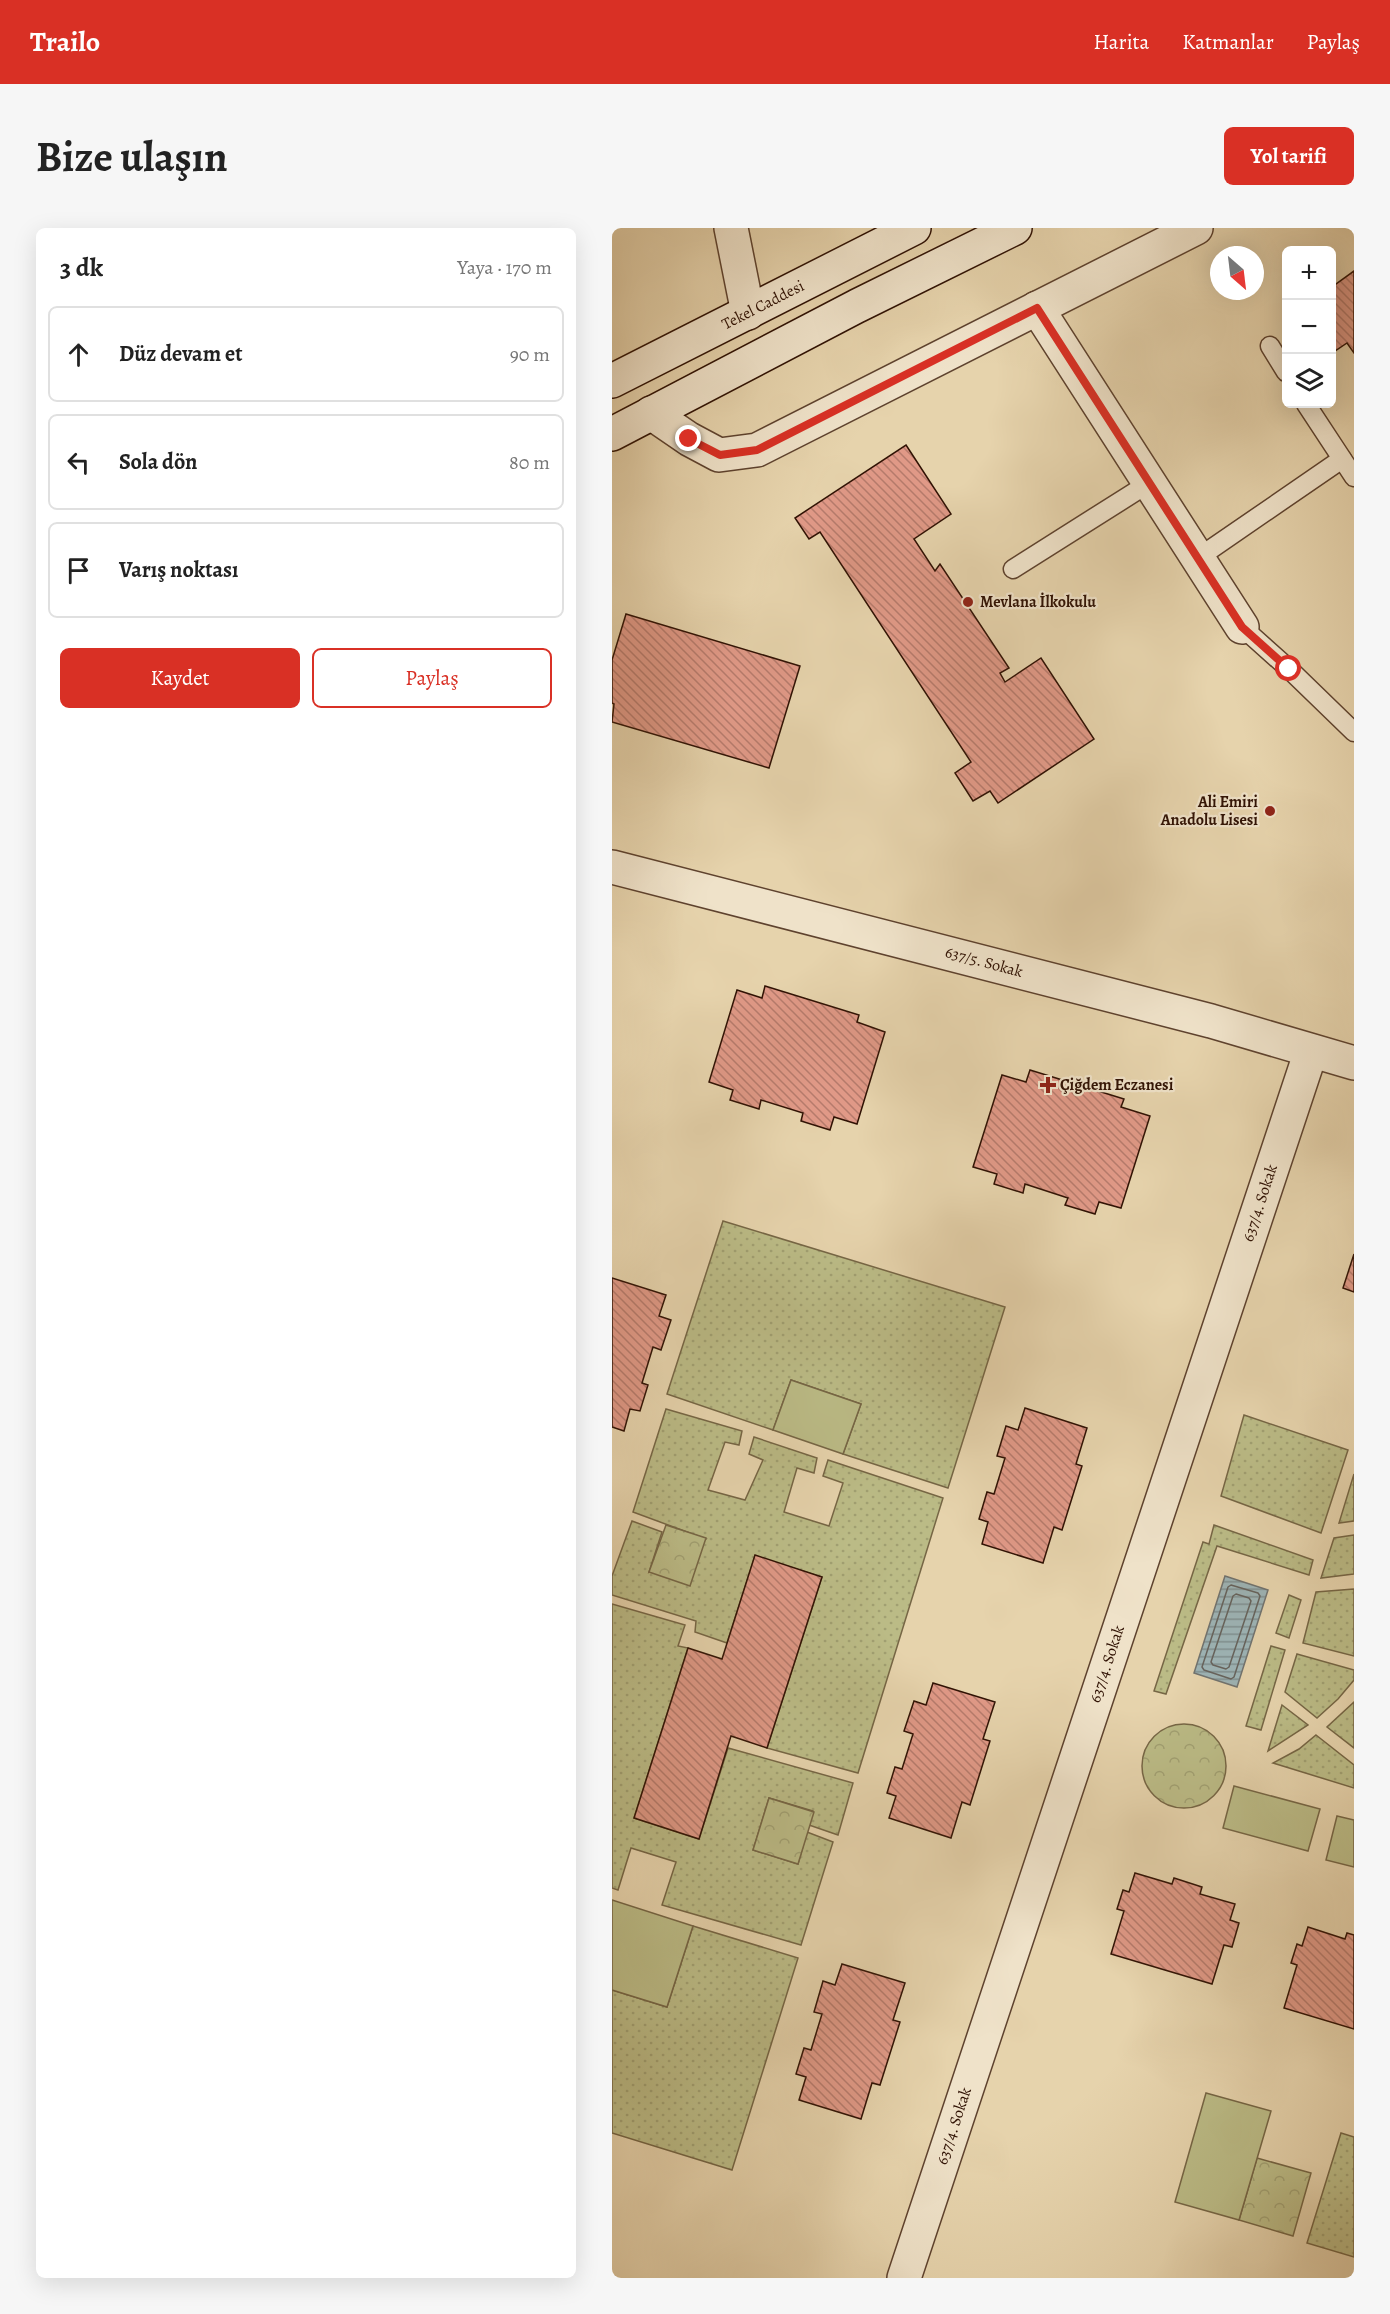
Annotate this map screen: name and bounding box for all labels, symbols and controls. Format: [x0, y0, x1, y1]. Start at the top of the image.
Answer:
text: Trailo [30, 23, 100, 61]
text: Harita [1093, 28, 1149, 56]
text: Katmanlar [1182, 28, 1274, 56]
text: Paylaş [1307, 28, 1360, 56]
button: Yol tarifi [1224, 127, 1354, 185]
text: Bize ulaşın [36, 128, 228, 185]
north arrow [1210, 246, 1264, 300]
map controls [1282, 246, 1336, 408]
button: + [1282, 246, 1336, 300]
text: 3 dk [60, 250, 103, 285]
text: Yaya · 170 m [457, 254, 552, 281]
street label: Tekel Caddesi [718, 275, 808, 335]
button: − [1282, 300, 1336, 354]
icon: ahead [62, 338, 95, 371]
text: Düz devam et [119, 339, 242, 369]
text: 90 m [510, 341, 550, 368]
button: layers [1282, 354, 1336, 408]
route end [675, 425, 701, 451]
icon: left [62, 446, 95, 479]
text: Sola dön [119, 447, 197, 477]
text: 80 m [509, 449, 550, 476]
icon: arrive [62, 554, 95, 587]
text: Varış noktası [119, 555, 238, 585]
place label: Mevlana İlkokulu [980, 591, 1096, 613]
marker: Mevlana İlkokulu [961, 595, 975, 609]
button: Kaydet [60, 648, 300, 708]
button: Paylaş [312, 648, 552, 708]
route start [1275, 655, 1301, 681]
place label: Ali Emiri Anadolu Lisesi [1160, 791, 1258, 831]
marker: Ali Emiri Anadolu Lisesi [1263, 804, 1277, 818]
street label: 637/5. Sokak [943, 941, 1025, 983]
place label: Çiğdem Eczanesi [1060, 1074, 1174, 1096]
marker: Çiğdem Eczanesi [1041, 1078, 1055, 1092]
street label: 637/4. Sokak [1237, 1161, 1283, 1245]
street label: 637/4. Sokak [1084, 1622, 1130, 1706]
street label: 637/4. Sokak [931, 2084, 977, 2168]

